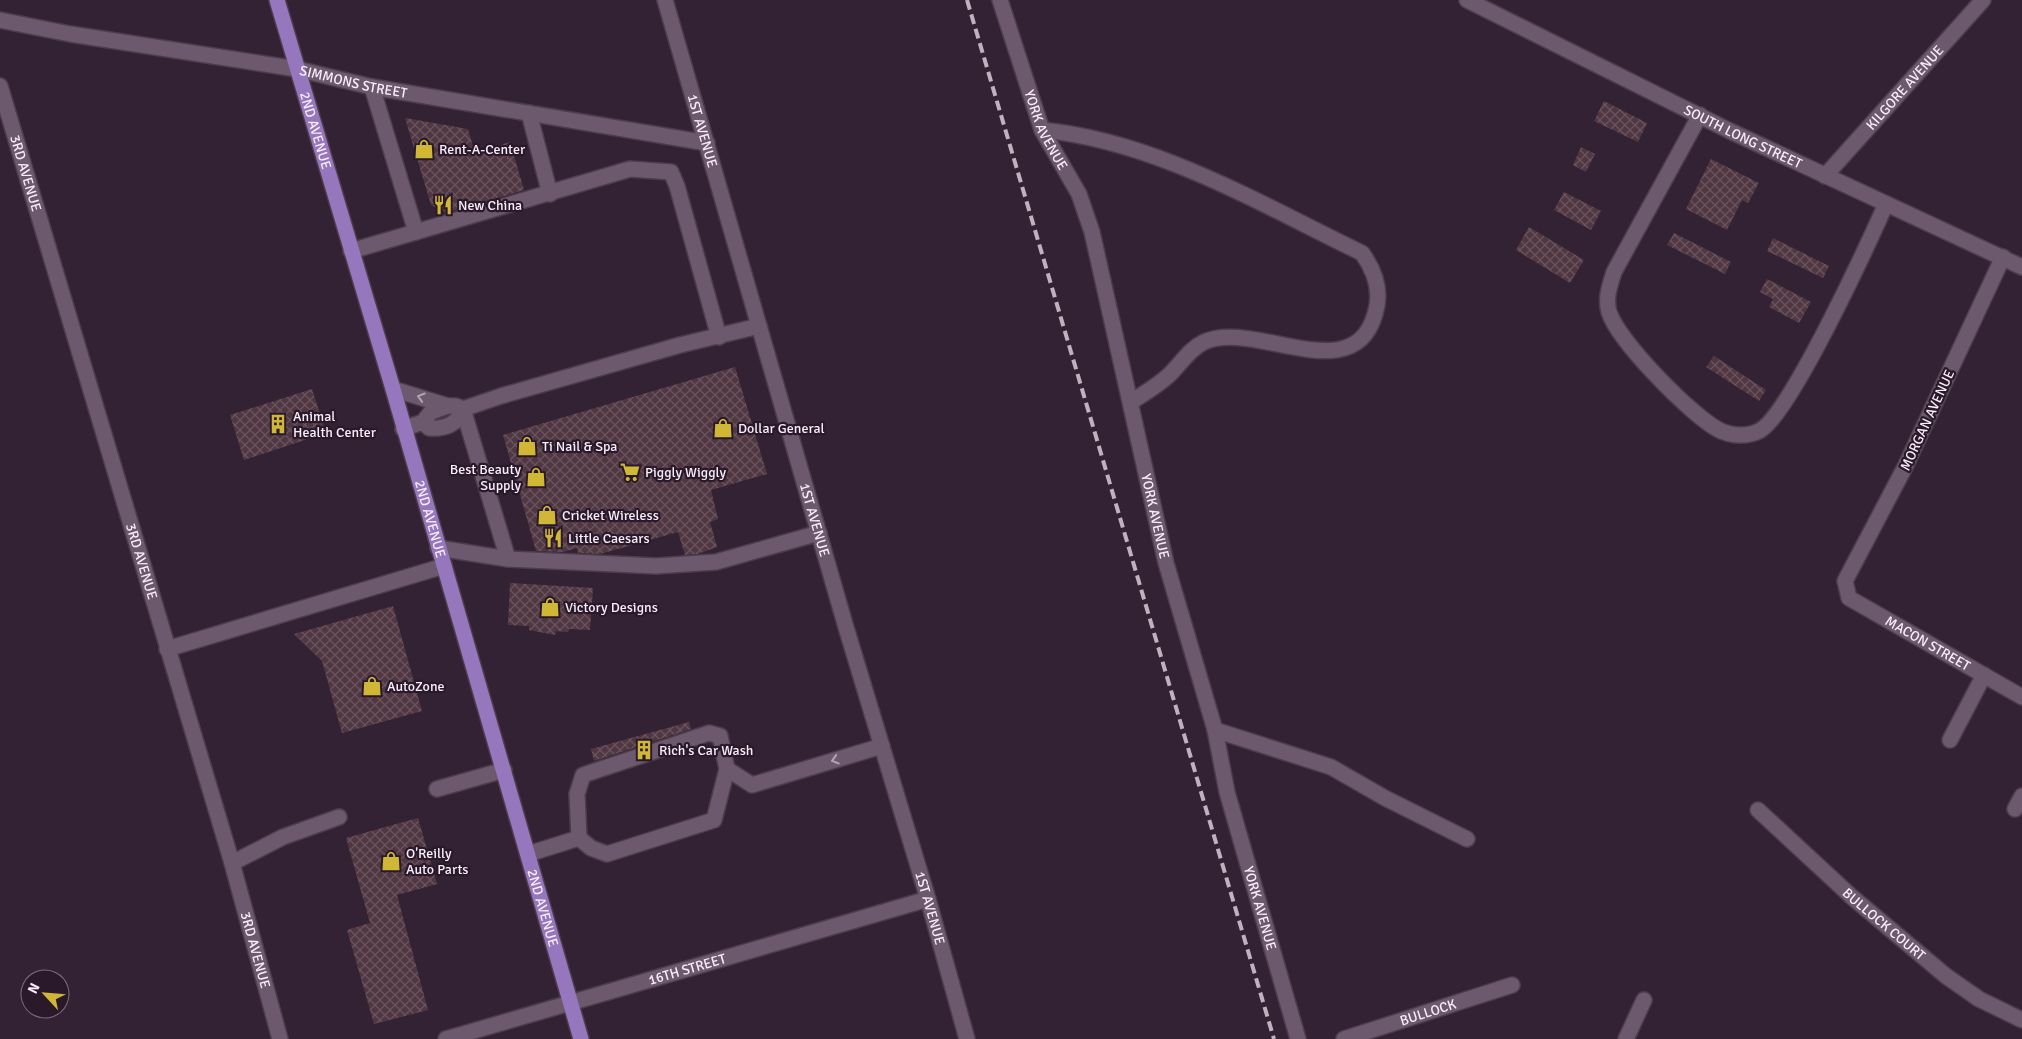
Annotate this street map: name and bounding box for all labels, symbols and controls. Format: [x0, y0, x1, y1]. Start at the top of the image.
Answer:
street label: KILGORE AVENUE [1863, 42, 1947, 134]
street label: SIMMONS STREET [298, 62, 409, 102]
street label: YORK AVENUE [1021, 88, 1071, 173]
street label: 2ND AVENUE [296, 90, 335, 171]
street label: 1ST AVENUE [684, 92, 721, 170]
street label: SOUTH LONG STREET [1681, 101, 1805, 172]
street label: 3RD AVENUE [6, 133, 45, 214]
shop icon: Rent-A-Center [413, 138, 435, 160]
place label: Rent-A-Center [439, 141, 526, 158]
restaurant icon: New China [432, 194, 454, 216]
place label: New China [458, 197, 522, 214]
street label: MORGAN AVENUE [1897, 367, 1958, 473]
one-way arrow [417, 393, 425, 403]
place label: Animal Health Center [293, 408, 377, 441]
building icon: Animal Health Center [267, 413, 289, 435]
shop icon: Dollar General [712, 417, 734, 439]
place label: Dollar General [738, 420, 825, 437]
shop icon: Ti Nail & Spa [516, 435, 538, 457]
place label: Ti Nail & Spa [542, 438, 617, 455]
place label: Best Beauty Supply [450, 461, 521, 494]
supermarket icon: Piggly Wiggly [619, 461, 641, 483]
place label: Piggly Wiggly [645, 464, 727, 481]
shop icon: Best Beauty Supply [525, 466, 547, 488]
street label: YORK AVENUE [1137, 472, 1173, 561]
street label: 2ND AVENUE [411, 478, 449, 560]
street label: 1ST AVENUE [796, 481, 833, 559]
shop icon: Cricket Wireless [536, 504, 558, 526]
place label: Cricket Wireless [562, 507, 659, 524]
street label: 3RD AVENUE [122, 521, 161, 602]
restaurant icon: Little Caesars [542, 527, 564, 549]
place label: Little Caesars [568, 530, 650, 547]
shop icon: Victory Designs [539, 596, 561, 618]
place label: Victory Designs [565, 599, 658, 616]
street label: MACON STREET [1882, 613, 1973, 675]
shop icon: AutoZone [361, 675, 383, 697]
place label: AutoZone [387, 678, 445, 695]
building icon: Rich's Car Wash [633, 739, 655, 761]
place label: Rich's Car Wash [659, 742, 753, 759]
one-way arrow [832, 754, 840, 764]
place label: O'Reilly Auto Parts [406, 845, 468, 878]
shop icon: O'Reilly Auto Parts [380, 850, 402, 872]
street label: YORK AVENUE [1240, 864, 1280, 952]
street label: 2ND AVENUE [523, 867, 562, 949]
street label: 1ST AVENUE [911, 869, 948, 947]
street label: BULLOCK COURT [1839, 885, 1929, 964]
street label: 3RD AVENUE [237, 910, 274, 990]
street label: 16TH STREET [646, 950, 728, 989]
north arrow [20, 969, 70, 1019]
text: N [24, 980, 44, 997]
street label: BULLOCK [1398, 995, 1459, 1030]

